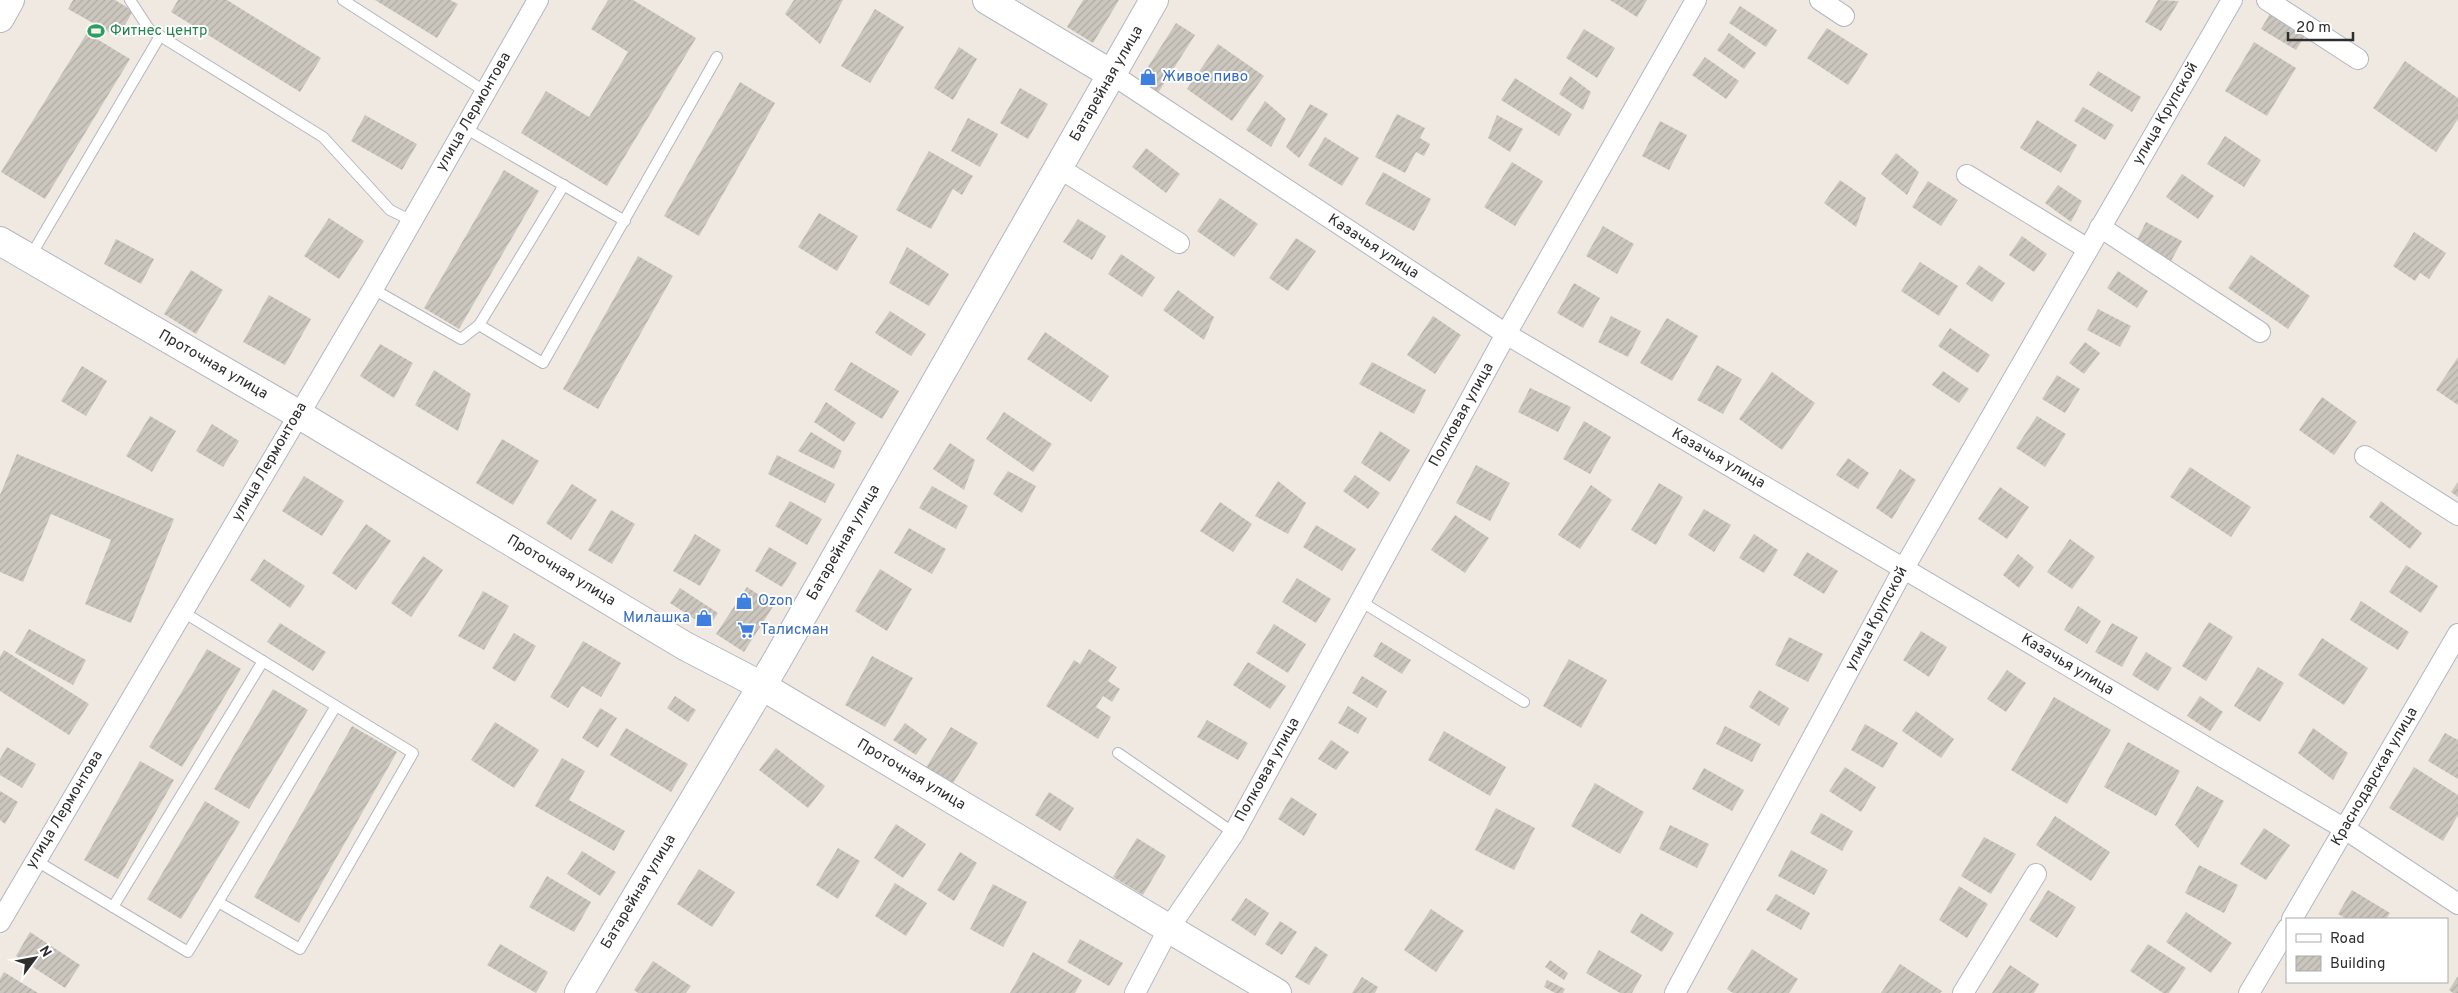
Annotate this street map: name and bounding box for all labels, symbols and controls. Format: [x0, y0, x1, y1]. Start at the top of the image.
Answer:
scale bar [2288, 10, 2353, 42]
text: 20 m [2296, 19, 2331, 38]
sports icon: Фитнес центр [86, 21, 106, 41]
place label: Фитнес центр [110, 22, 207, 41]
street label: Батарейная улица [1066, 23, 1148, 145]
street label: улица Лермонтова [432, 49, 516, 175]
street label: улица Крупской [2129, 59, 2203, 169]
shop icon: Живое пиво [1138, 67, 1158, 87]
place label: Живое пиво [1162, 68, 1248, 87]
street label: Казачья улица [1324, 210, 1422, 284]
street label: Проточная улица [155, 326, 271, 404]
street label: Полковая улица [1425, 359, 1499, 471]
street label: улица Лермонтова [228, 399, 312, 525]
street label: Казачья улица [1668, 424, 1768, 494]
street label: Батарейная улица [803, 482, 885, 604]
street label: Проточная улица [503, 531, 619, 611]
street label: улица Крупской [1842, 564, 1912, 674]
shop icon: Ozon [734, 591, 754, 611]
place label: Ozon [758, 592, 793, 611]
shop icon: Милашка [694, 608, 714, 628]
place label: Милашка [623, 609, 690, 628]
supermarket icon: Талисман [736, 620, 756, 640]
place label: Талисман [760, 621, 829, 640]
street label: Казачья улица [2017, 630, 2117, 700]
street label: Краснодарская улица [2327, 704, 2423, 850]
street label: Полковая улица [1231, 714, 1305, 826]
street label: Проточная улица [853, 735, 969, 815]
street label: улица Лермонтова [22, 748, 108, 872]
street label: Батарейная улица [597, 831, 681, 953]
legend [2286, 918, 2448, 983]
text: Road [2330, 930, 2365, 949]
north arrow [10, 933, 60, 983]
text: N [35, 943, 55, 961]
text: Building [2330, 955, 2385, 974]

